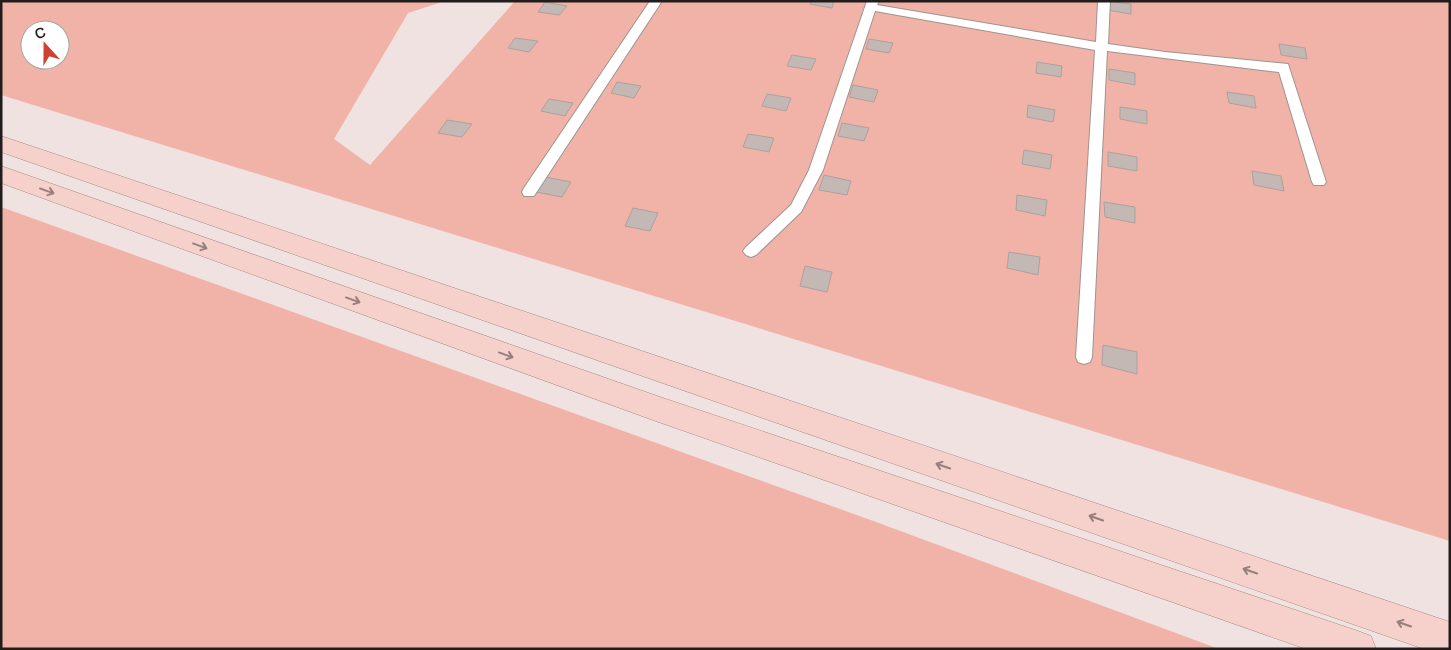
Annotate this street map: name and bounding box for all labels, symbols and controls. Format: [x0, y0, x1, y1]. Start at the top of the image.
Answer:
north arrow [20, 20, 70, 70]
text: С [32, 22, 48, 43]
one-way arrow [39, 187, 54, 196]
one-way arrow [192, 241, 208, 251]
one-way arrow [345, 296, 360, 305]
one-way arrow [498, 351, 513, 360]
one-way arrow [935, 460, 951, 470]
one-way arrow [1089, 513, 1104, 522]
one-way arrow [1243, 566, 1258, 575]
one-way arrow [1396, 619, 1412, 628]

